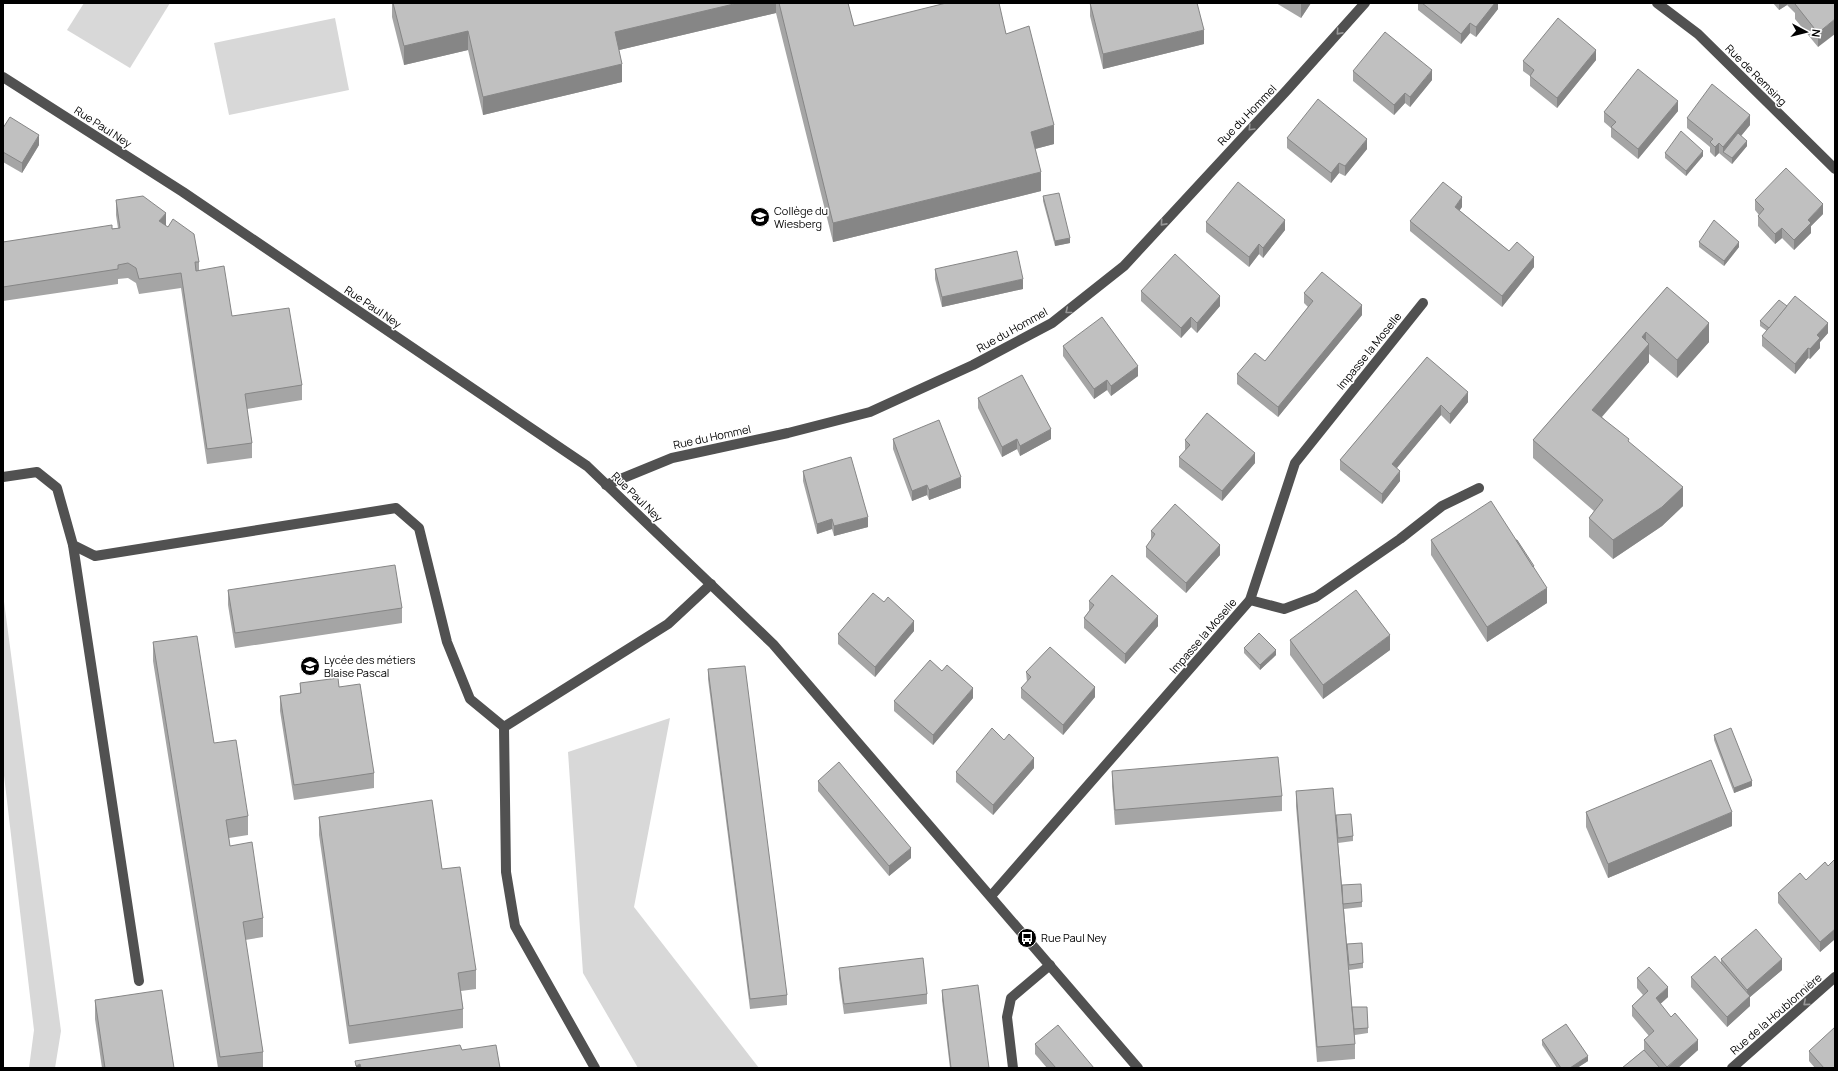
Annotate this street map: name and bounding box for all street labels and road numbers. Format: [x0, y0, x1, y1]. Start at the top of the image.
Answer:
street label: Rue de Remsing [1722, 41, 1790, 109]
street label: Rue du Hommel [1214, 81, 1279, 148]
street label: Rue Paul Ney [72, 102, 135, 151]
street label: Rue Paul Ney [342, 282, 405, 331]
street label: Rue du Hommel [974, 304, 1050, 355]
street label: Impasse la Moselle [1333, 309, 1405, 392]
street label: Rue du Hommel [672, 421, 752, 452]
street label: Rue Paul Ney [609, 468, 666, 525]
street label: Impasse la Moselle [1166, 594, 1240, 676]
street label: Rue de la Houblonnière [1727, 969, 1825, 1058]

